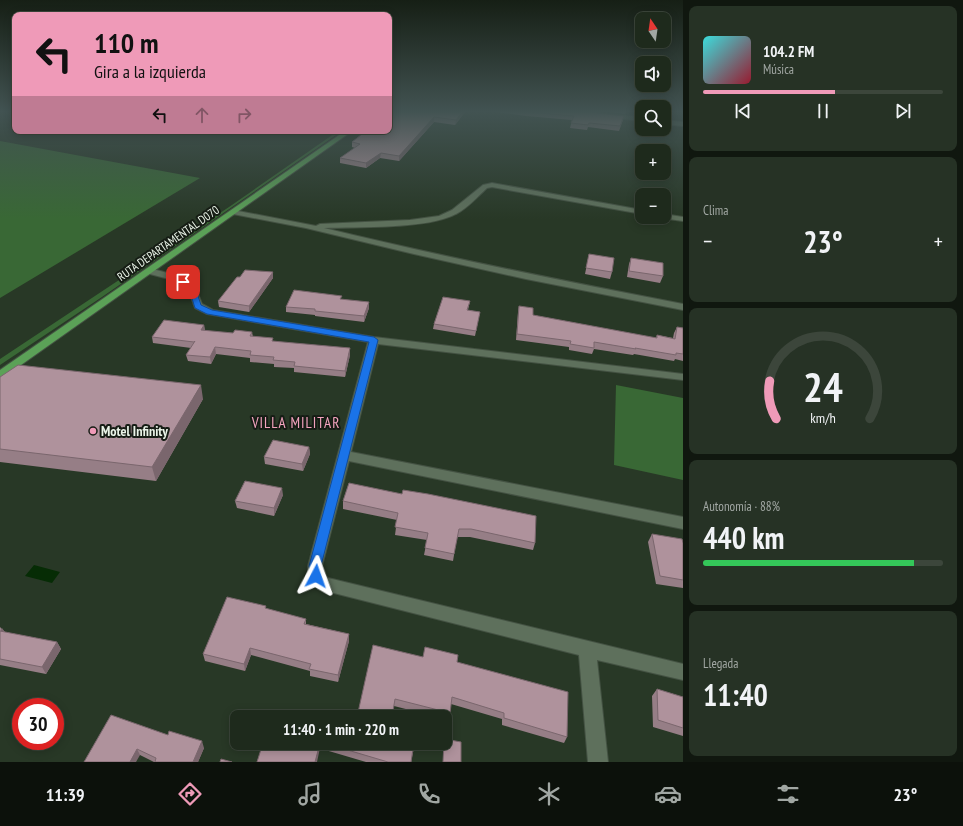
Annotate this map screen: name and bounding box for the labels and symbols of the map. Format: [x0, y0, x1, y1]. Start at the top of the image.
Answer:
north arrow [635, 12, 671, 48]
street label: RUTA DEPARTAMENTAL D070 [114, 202, 222, 284]
pin [166, 265, 200, 299]
district label: VILLA MILITAR [251, 413, 340, 432]
place label: Motel Infinity [101, 422, 168, 440]
marker: Motel Infinity [88, 426, 98, 436]
position arrow [295, 555, 337, 597]
speed limit sign: 30 [12, 698, 64, 750]

